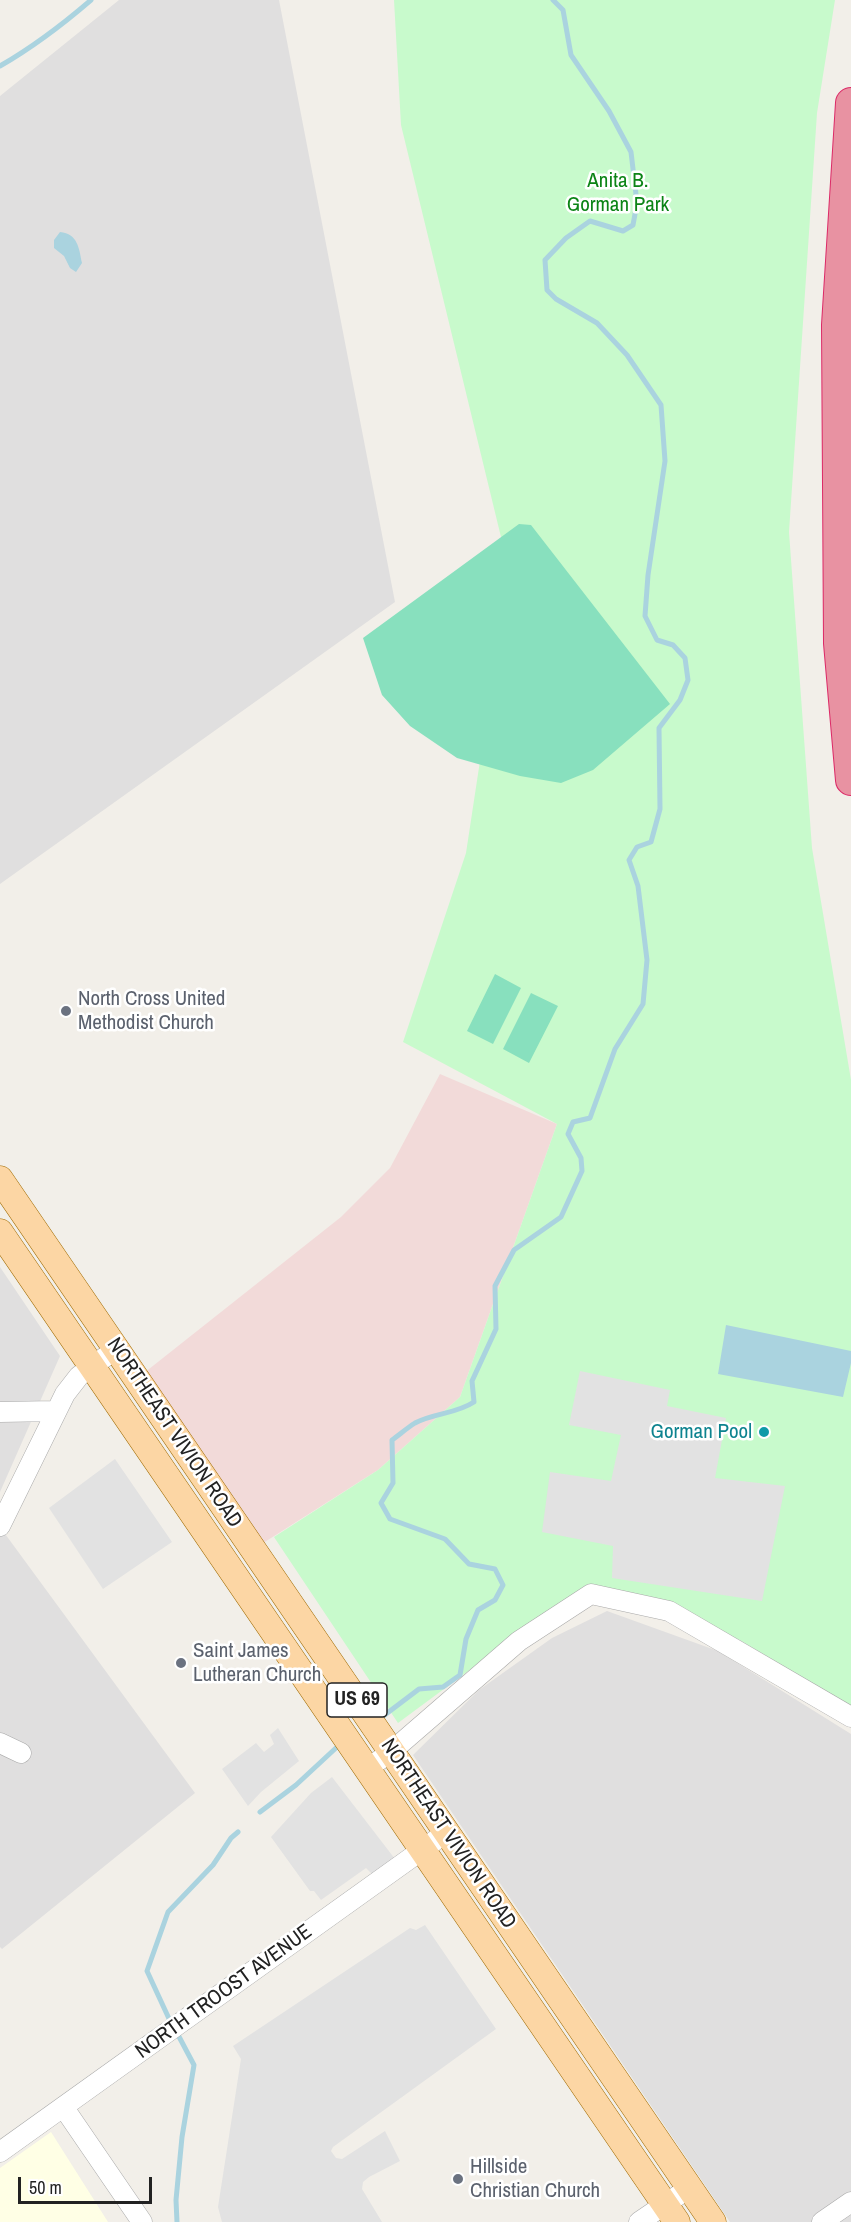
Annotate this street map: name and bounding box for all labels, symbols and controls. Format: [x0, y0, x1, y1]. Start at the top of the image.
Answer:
park label: Anita B. Gorman Park [567, 168, 669, 218]
place label: North Cross United Methodist Church [78, 986, 225, 1036]
marker: North Cross United Methodist Church [59, 1004, 73, 1018]
street label: NORTHEAST VIVION ROAD [101, 1333, 247, 1533]
place label: Gorman Pool [651, 1419, 752, 1445]
marker: Gorman Pool [757, 1425, 771, 1439]
place label: Saint James Lutheran Church [193, 1638, 321, 1688]
marker: Saint James Lutheran Church [174, 1656, 188, 1670]
road number: US 69 [327, 1683, 387, 1717]
street label: NORTHEAST VIVION ROAD [375, 1734, 521, 1934]
street label: NORTH TROOST AVENUE [131, 1920, 317, 2064]
place label: Hillside Christian Church [470, 2154, 600, 2204]
scale bar [21, 2165, 154, 2203]
marker: Hillside Christian Church [451, 2172, 465, 2186]
text: 50 m [29, 2175, 62, 2200]

